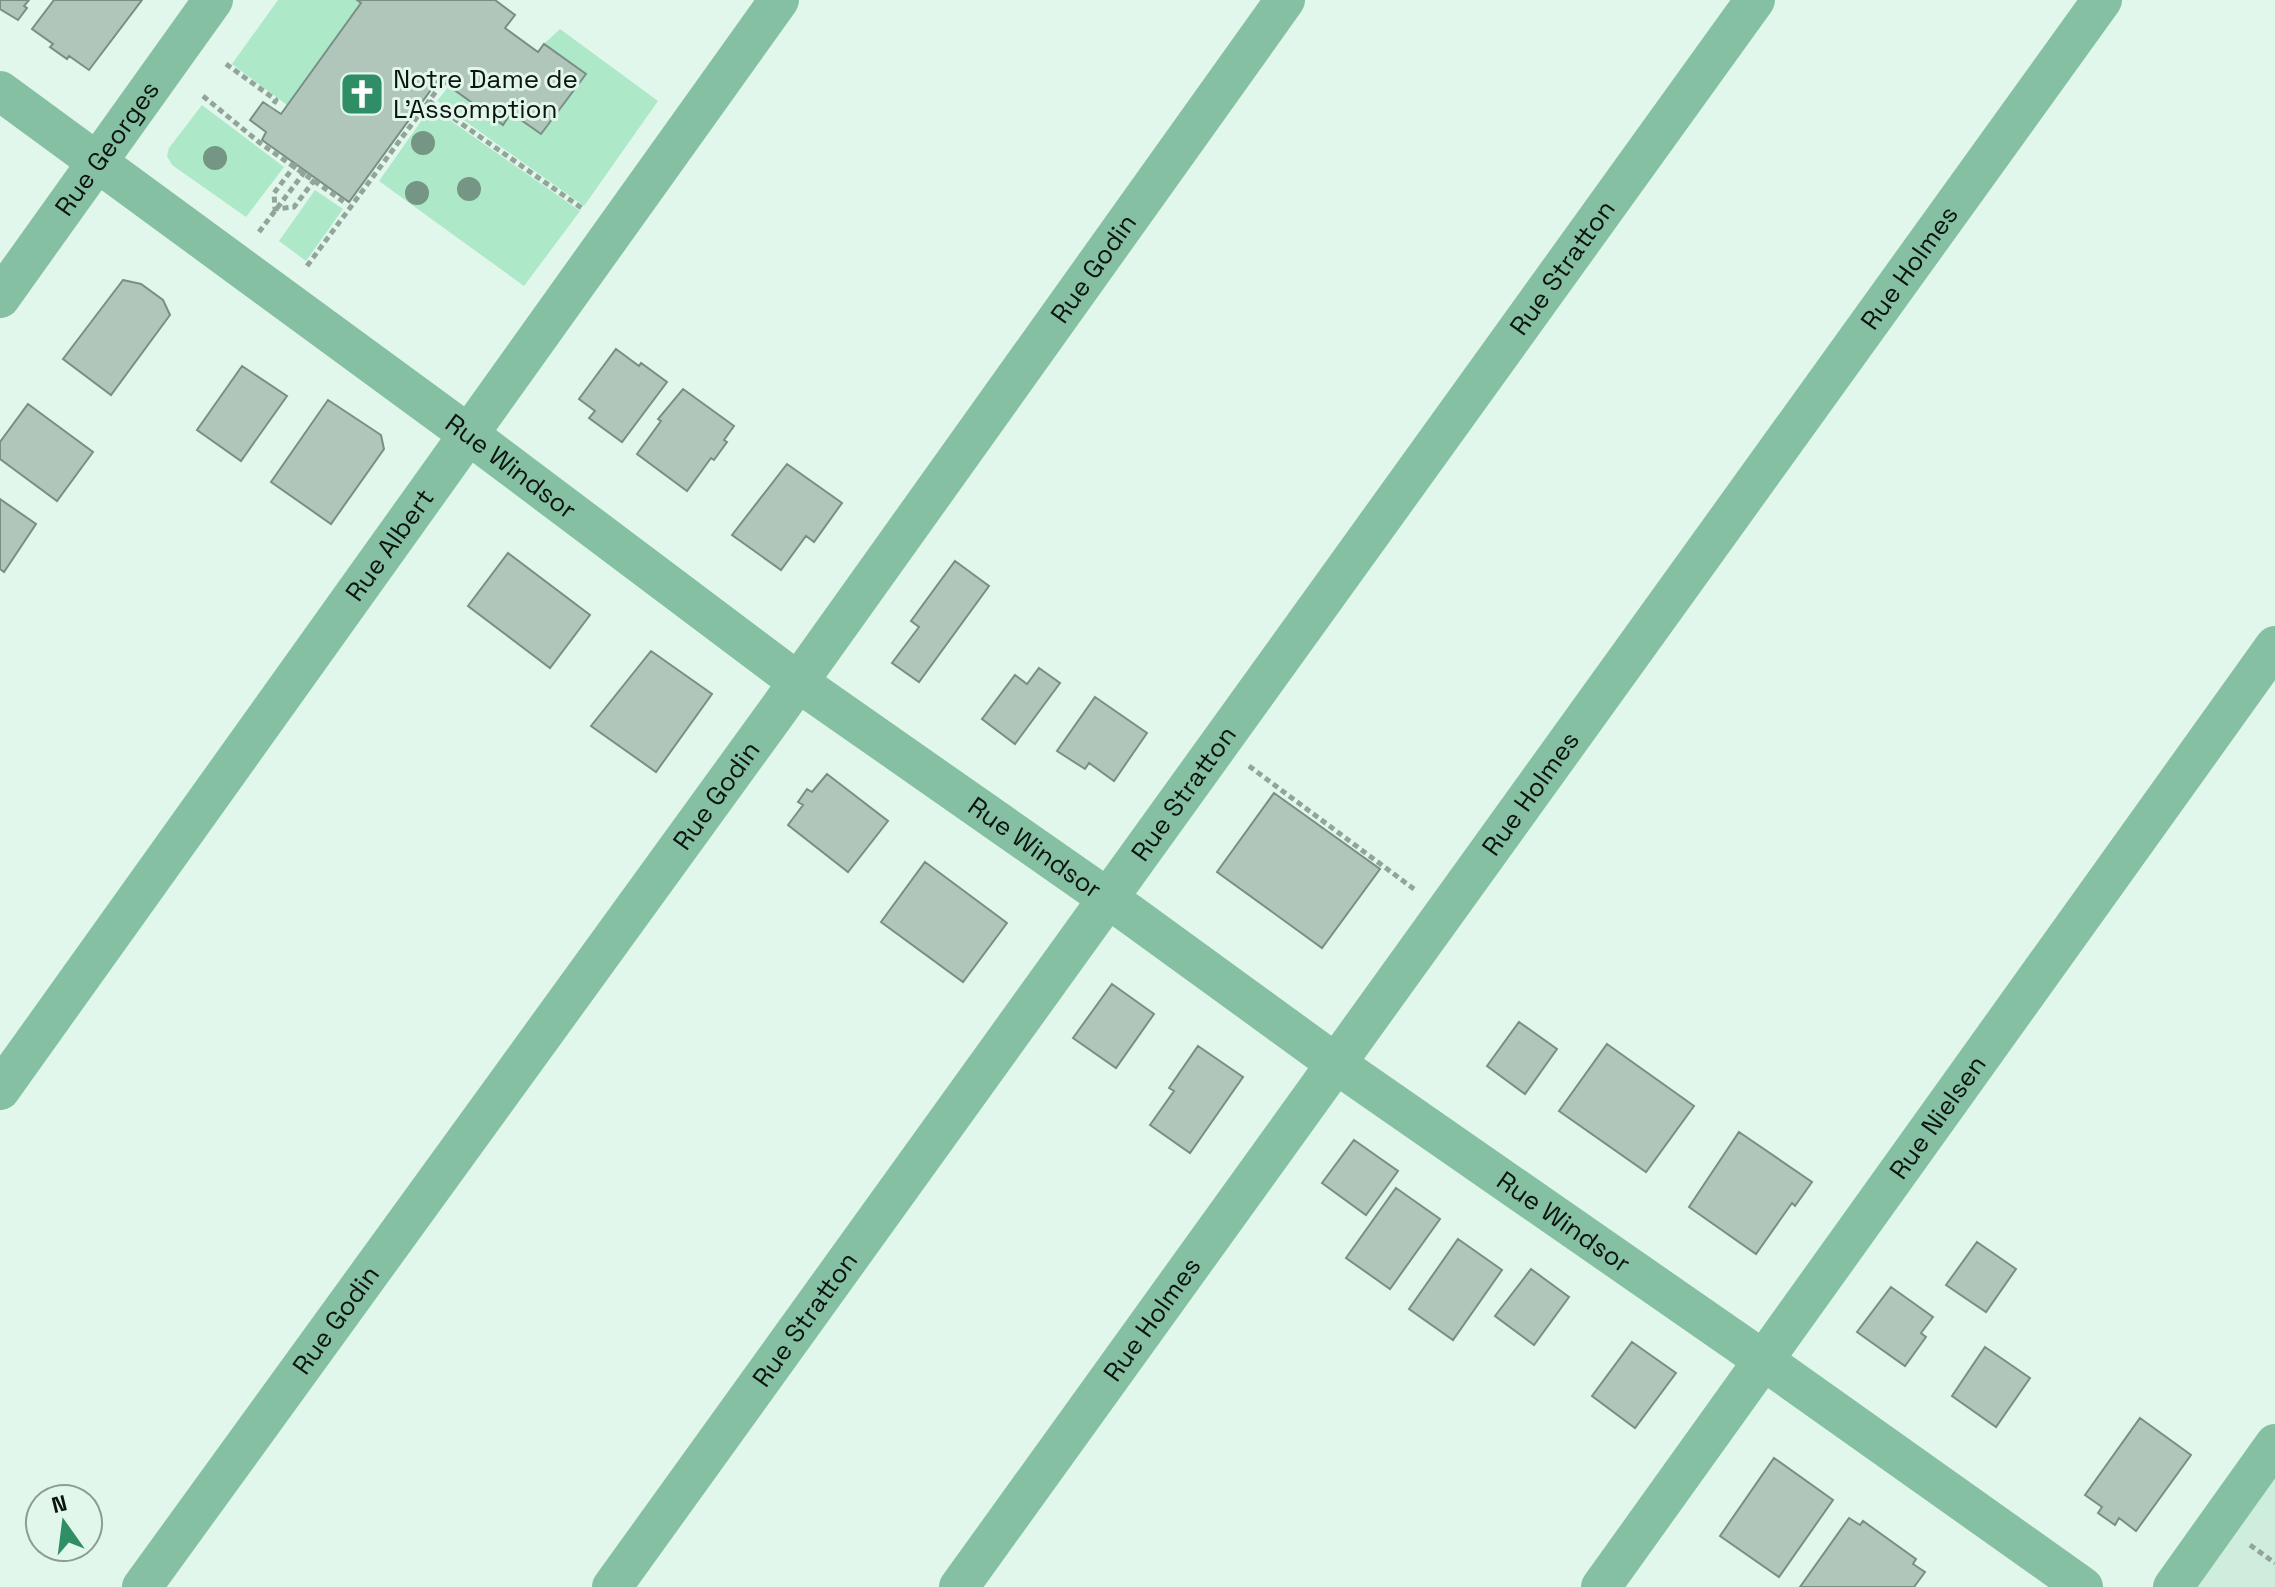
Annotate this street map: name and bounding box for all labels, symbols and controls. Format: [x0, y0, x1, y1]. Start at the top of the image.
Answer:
place label: Notre Dame de L'Assomption [393, 62, 578, 126]
church icon: Notre Dame de L'Assomption [338, 70, 386, 118]
street label: Rue Georges [47, 74, 167, 223]
street label: Rue Stratton [1502, 193, 1623, 342]
street label: Rue Holmes [1853, 199, 1966, 337]
street label: Rue Godin [1043, 207, 1144, 330]
street label: Rue Windsor [439, 406, 583, 527]
street label: Rue Albert [338, 482, 441, 608]
street label: Rue Stratton [1123, 719, 1244, 868]
street label: Rue Holmes [1474, 724, 1587, 862]
street label: Rue Godin [665, 734, 767, 857]
street label: Rue Windsor [961, 789, 1108, 906]
street label: Rue Nielsen [1882, 1048, 1994, 1186]
street label: Rue Windsor [1490, 1163, 1637, 1280]
street label: Rue Stratton [745, 1245, 865, 1394]
street label: Rue Holmes [1096, 1250, 1208, 1388]
street label: Rue Godin [285, 1259, 387, 1381]
north arrow [24, 1483, 104, 1563]
text: N [49, 1488, 70, 1519]

